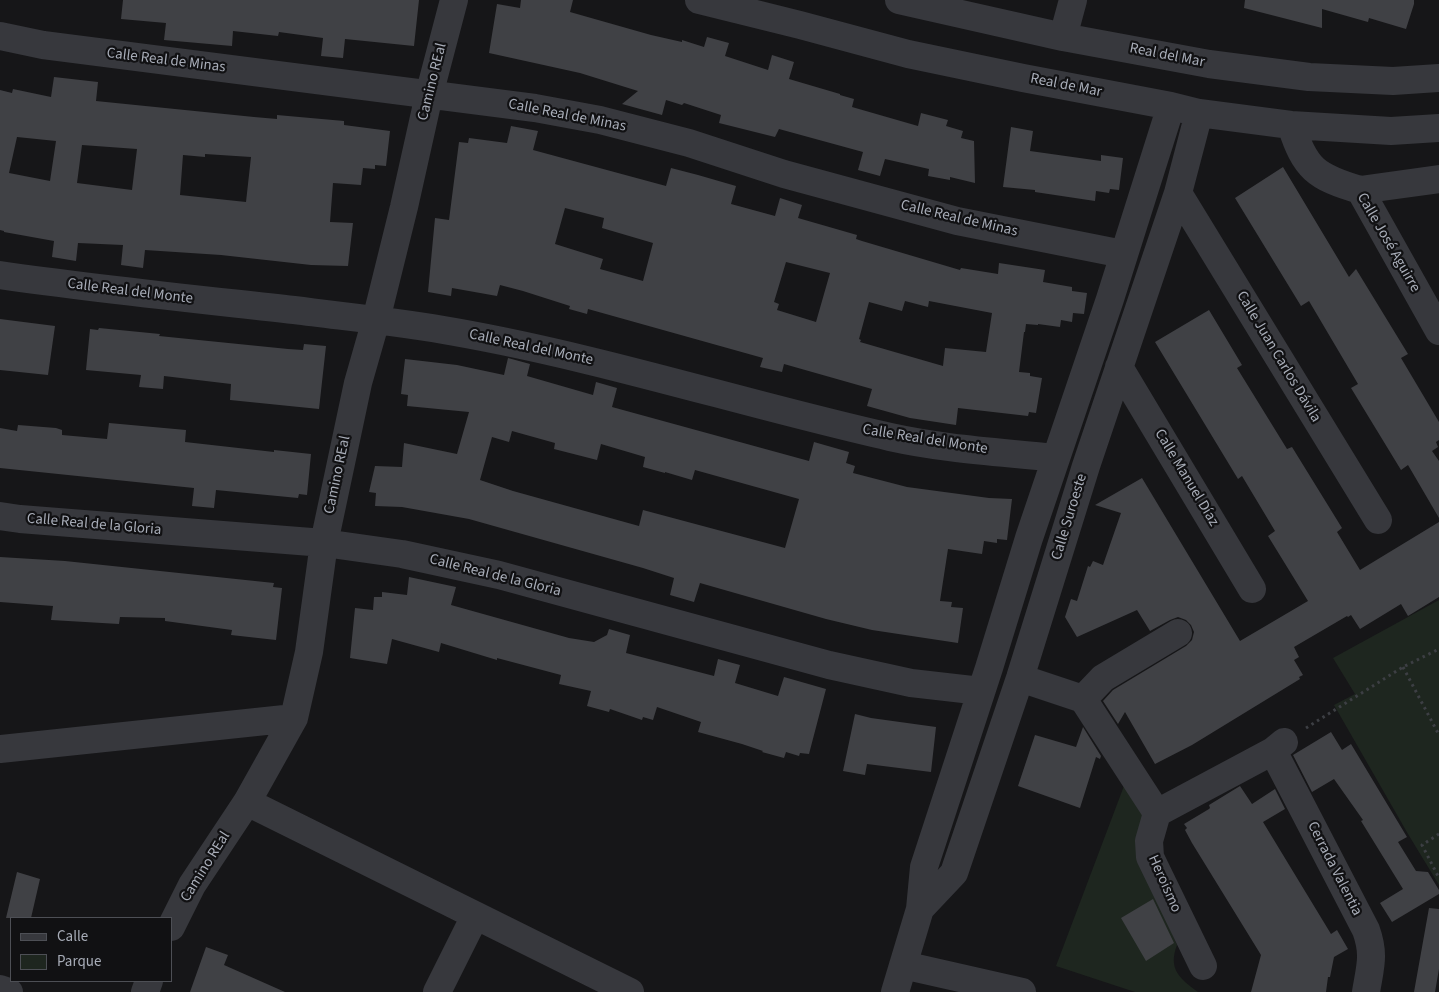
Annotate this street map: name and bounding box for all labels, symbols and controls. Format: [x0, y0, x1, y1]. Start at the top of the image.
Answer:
street label: Real del Mar [1128, 40, 1206, 72]
street label: Camino REal [415, 41, 451, 123]
street label: Calle Real de Minas [106, 45, 226, 77]
street label: Real de Mar [1029, 70, 1103, 102]
street label: Calle Real de Minas [507, 96, 627, 136]
street label: Calle José Aguirre [1352, 190, 1424, 296]
street label: Calle Real de Minas [899, 197, 1019, 241]
street label: Calle Real del Monte [66, 275, 194, 309]
street label: Calle Juan Carlos Dávila [1232, 288, 1324, 426]
street label: Calle Real del Monte [467, 326, 595, 370]
street label: Calle Real del Monte [861, 421, 989, 459]
street label: Calle Manuel Díaz [1150, 426, 1222, 530]
street label: Camino REal [321, 434, 355, 516]
street label: Calle Suroeste [1048, 472, 1092, 562]
street label: Calle Real de la Gloria [26, 510, 162, 540]
street label: Calle Real de la Gloria [427, 551, 563, 601]
street label: Cerrada Valentia [1303, 819, 1365, 919]
street label: Camino REal [177, 829, 235, 905]
street label: Heroismo [1143, 853, 1185, 915]
legend [10, 917, 172, 982]
text: Calle [57, 926, 88, 947]
text: Parque [57, 951, 101, 972]

